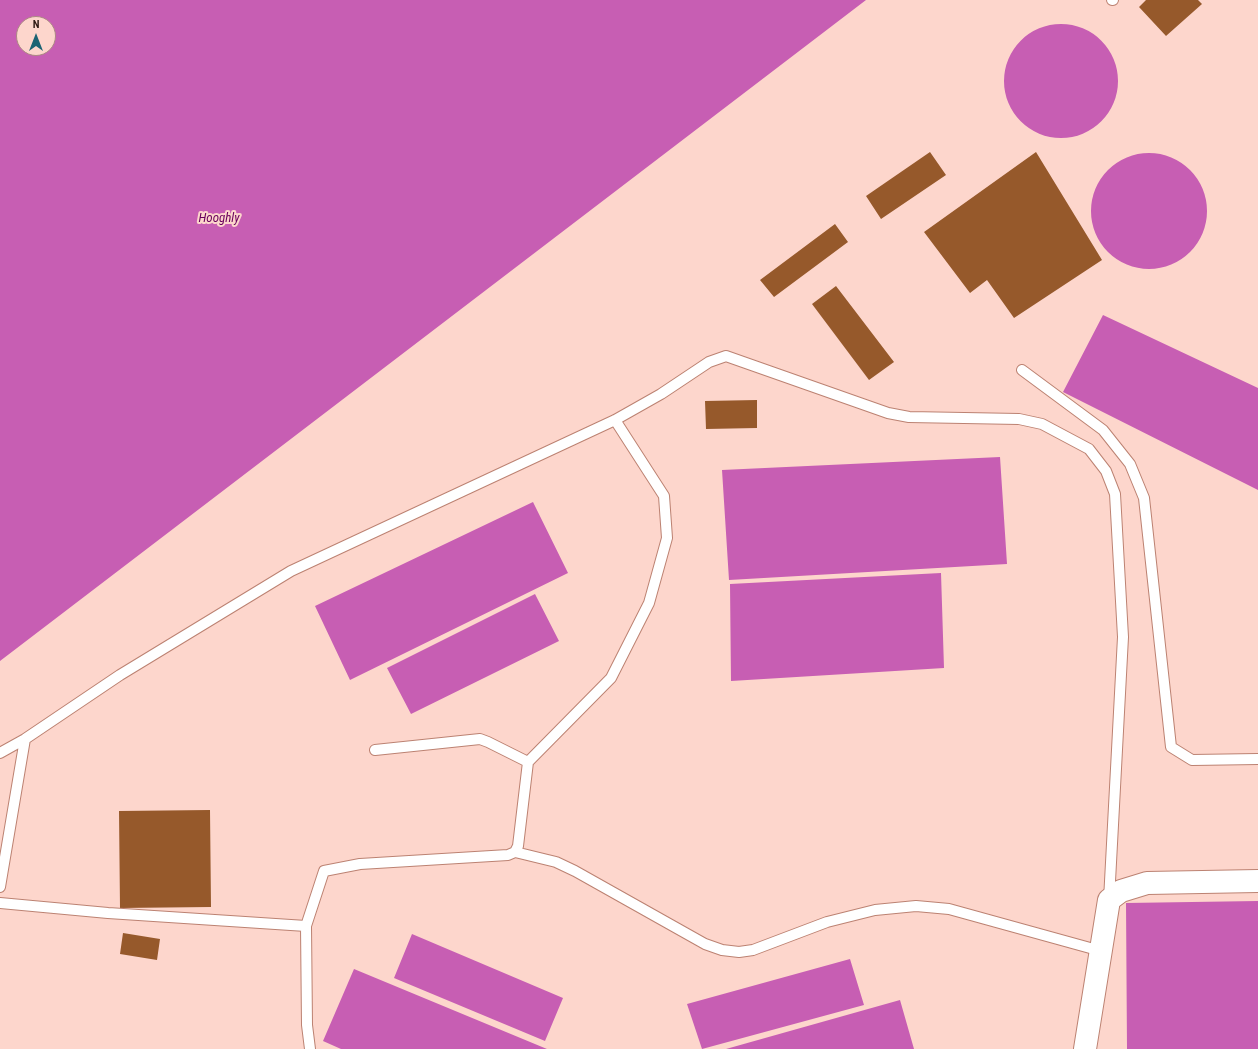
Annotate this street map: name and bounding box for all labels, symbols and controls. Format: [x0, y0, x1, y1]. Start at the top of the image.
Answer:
north arrow [16, 16, 56, 56]
text: N [33, 18, 39, 31]
water label: Hooghly [199, 211, 239, 227]

